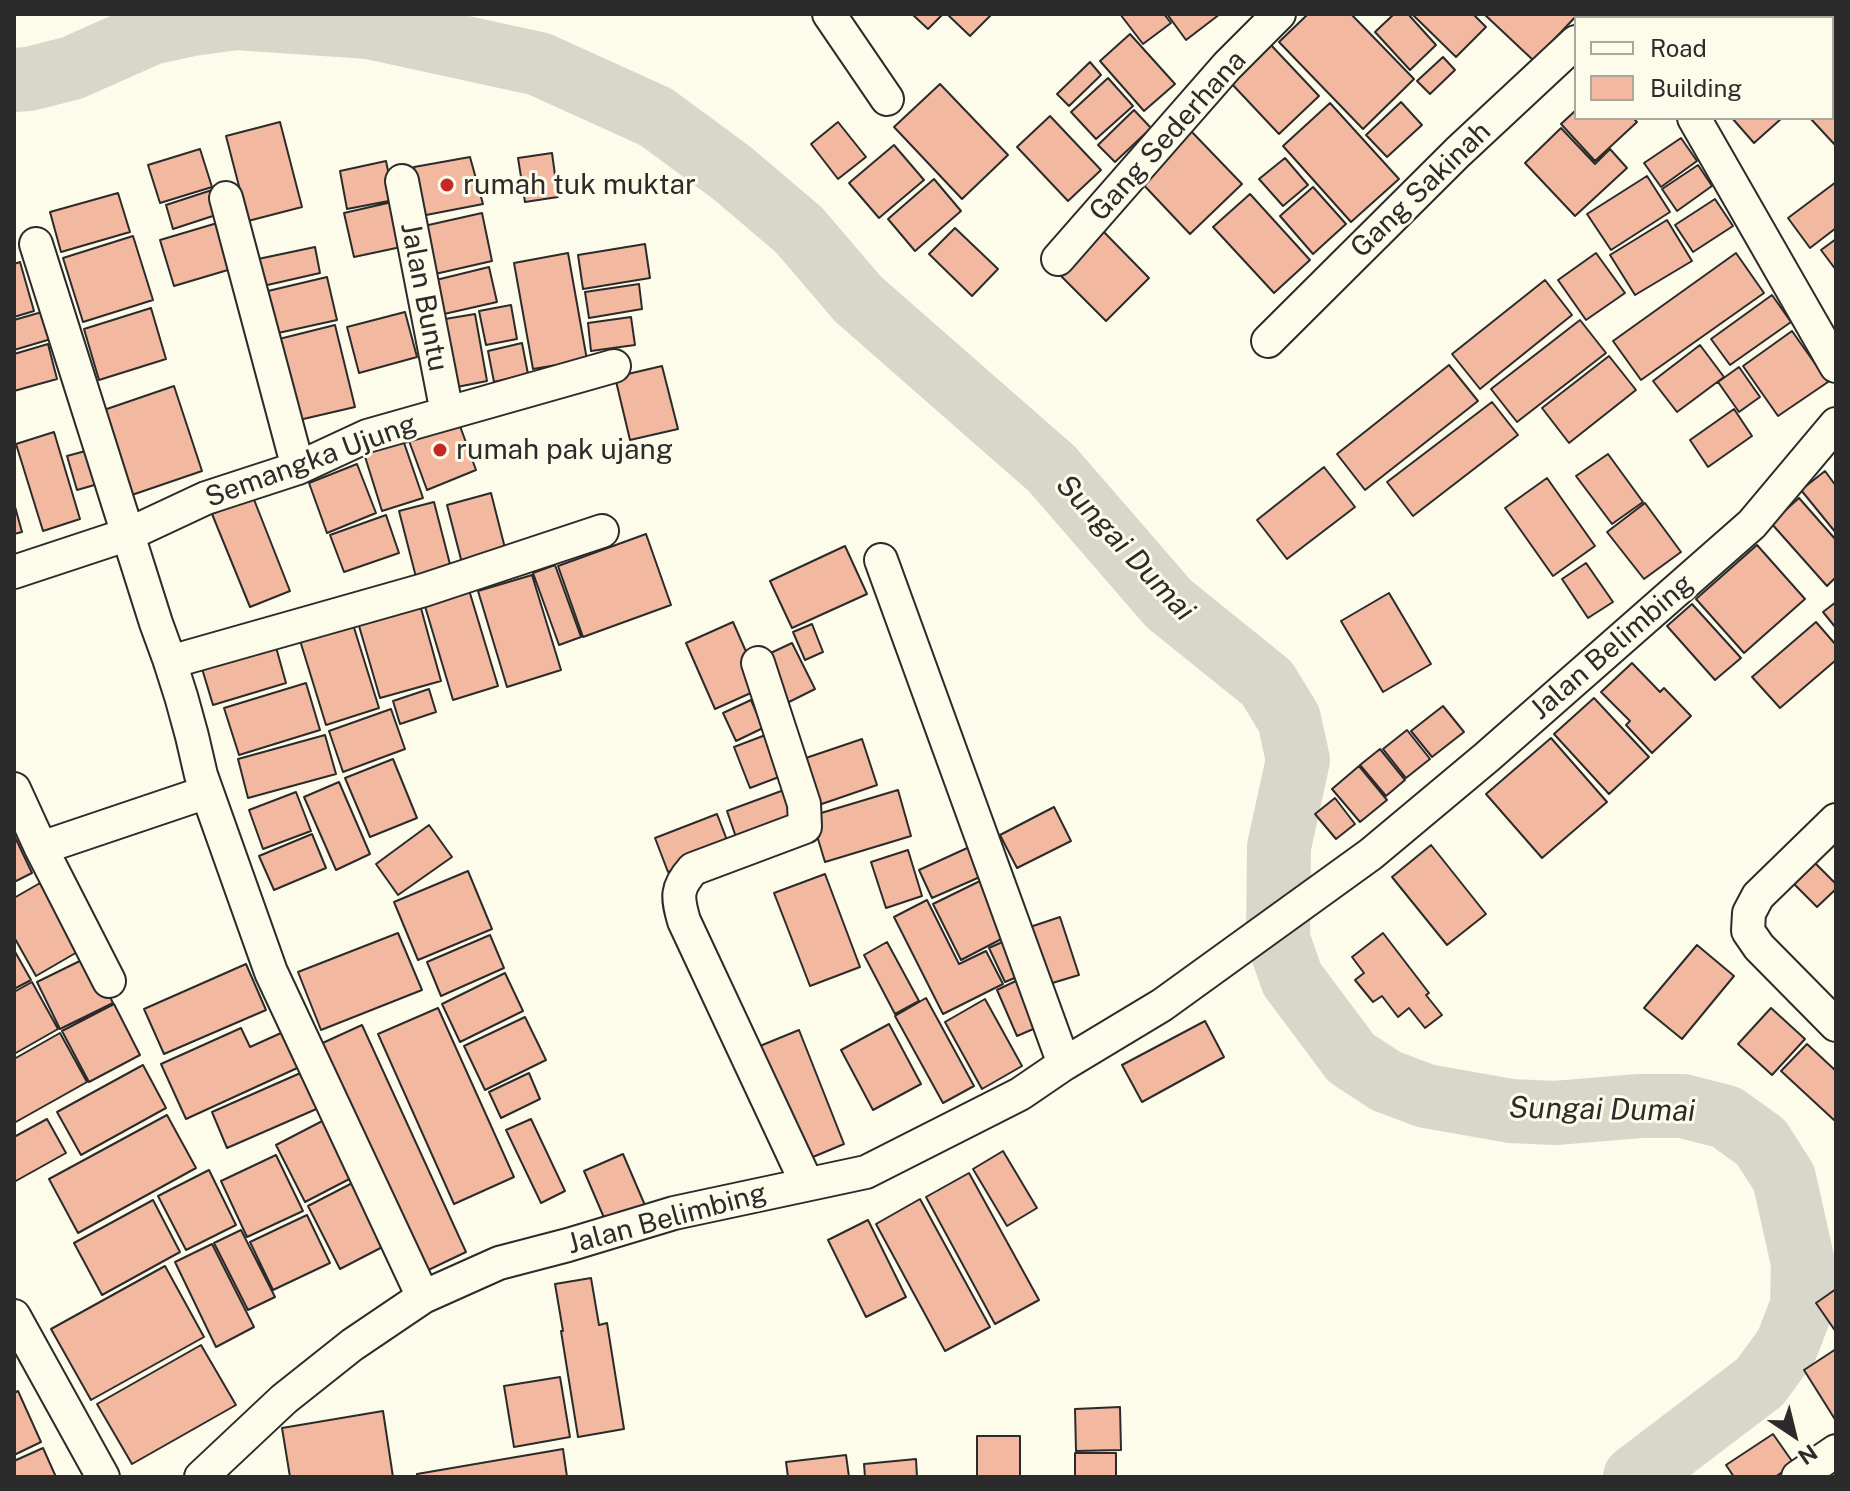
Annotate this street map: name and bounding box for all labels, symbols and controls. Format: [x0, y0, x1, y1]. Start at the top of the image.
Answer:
legend [1574, 16, 1834, 120]
text: Road [1650, 34, 1707, 62]
street label: Gang Sederhana [1083, 44, 1253, 228]
text: Building [1650, 74, 1742, 102]
street label: Gang Sakinah [1344, 115, 1498, 265]
place label: rumah tuk muktar [463, 168, 696, 202]
marker: rumah tuk muktar [438, 176, 456, 194]
street label: Jalan Buntu [393, 220, 455, 374]
street label: Semangka Ujung [201, 407, 421, 515]
place label: rumah pak ujang [456, 433, 673, 467]
marker: rumah pak ujang [431, 441, 449, 459]
water label: Sungai Dumai [1048, 467, 1202, 629]
street label: Jalan Belimbing [1524, 567, 1700, 727]
water label: Sungai Dumai [1508, 1090, 1696, 1130]
street label: Jalan Belimbing [564, 1176, 770, 1262]
north arrow [1754, 1395, 1834, 1475]
text: N [1793, 1439, 1822, 1470]

